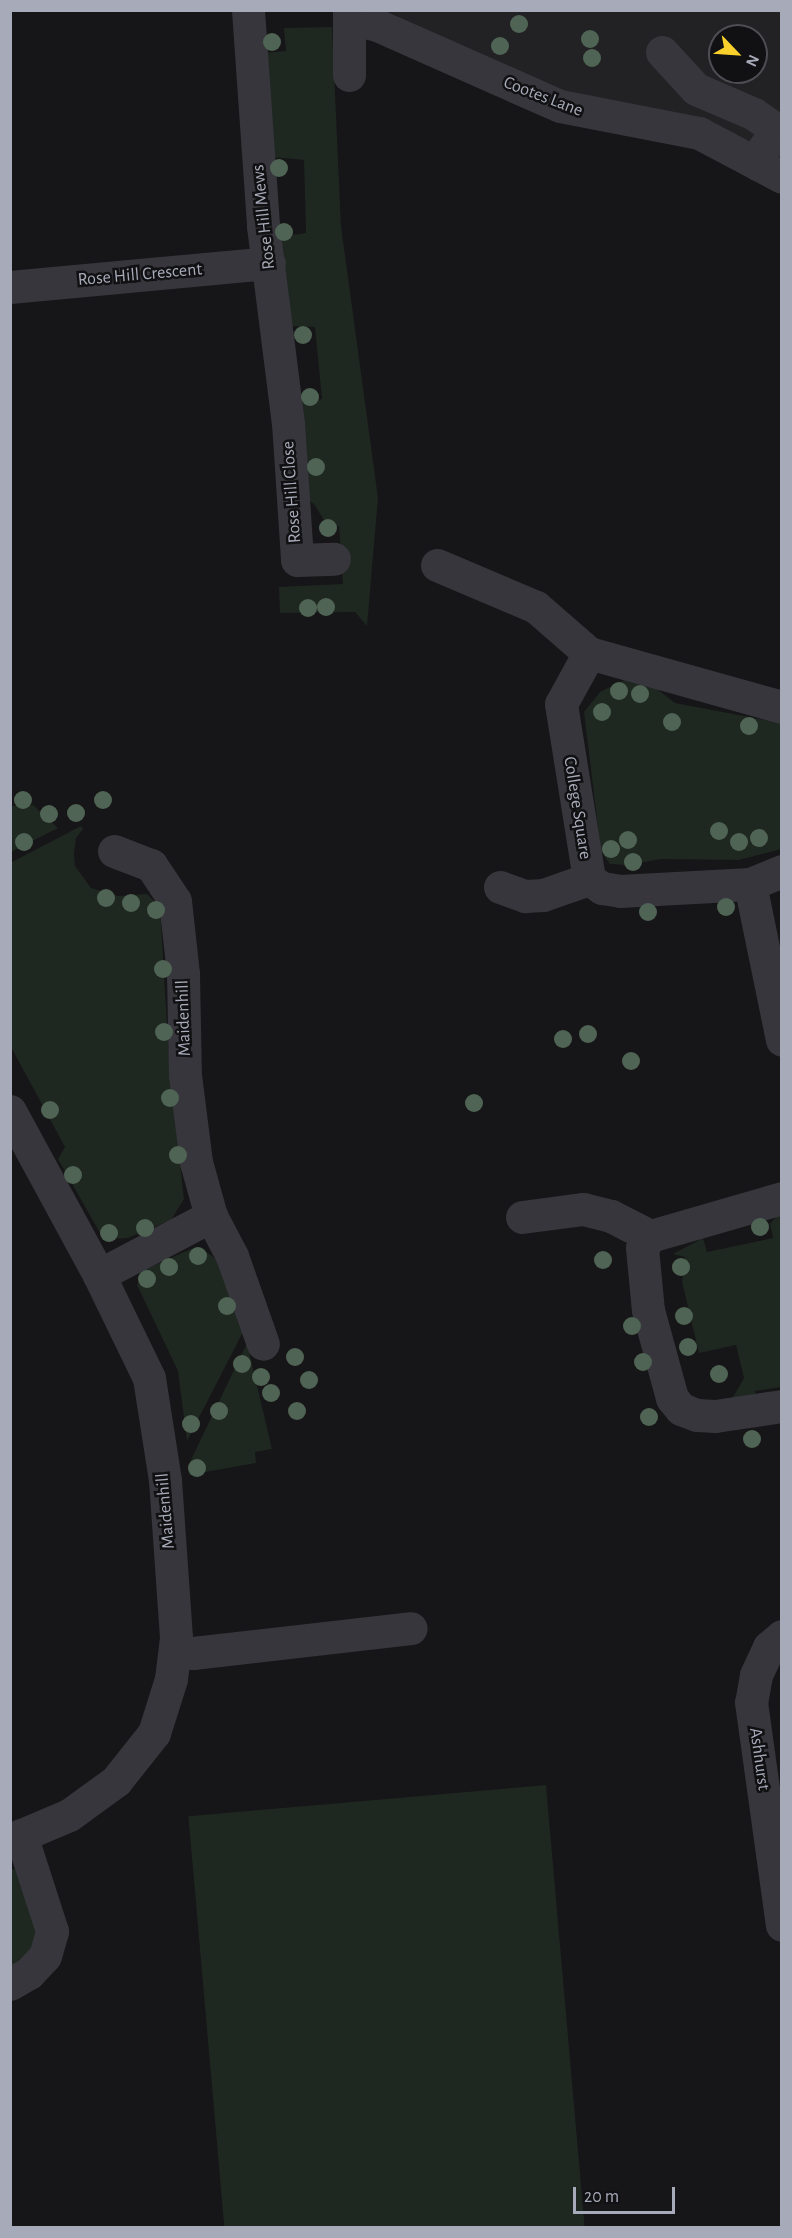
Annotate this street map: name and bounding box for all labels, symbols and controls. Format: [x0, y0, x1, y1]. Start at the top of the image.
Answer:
north arrow [708, 24, 768, 84]
text: N [743, 52, 762, 69]
street label: Cootes Lane [500, 72, 586, 122]
street label: Rose Hill Mews [248, 163, 280, 271]
street label: Rose Hill Crescent [77, 259, 203, 291]
street label: Rose Hill Close [278, 440, 306, 544]
street label: College Square [558, 755, 596, 861]
street label: Maidenhill [172, 980, 196, 1056]
street label: Maidenhill [152, 1472, 180, 1550]
street label: Ashhurst [744, 1726, 774, 1792]
scale bar [576, 2175, 678, 2213]
text: 20 m [584, 2188, 619, 2206]

